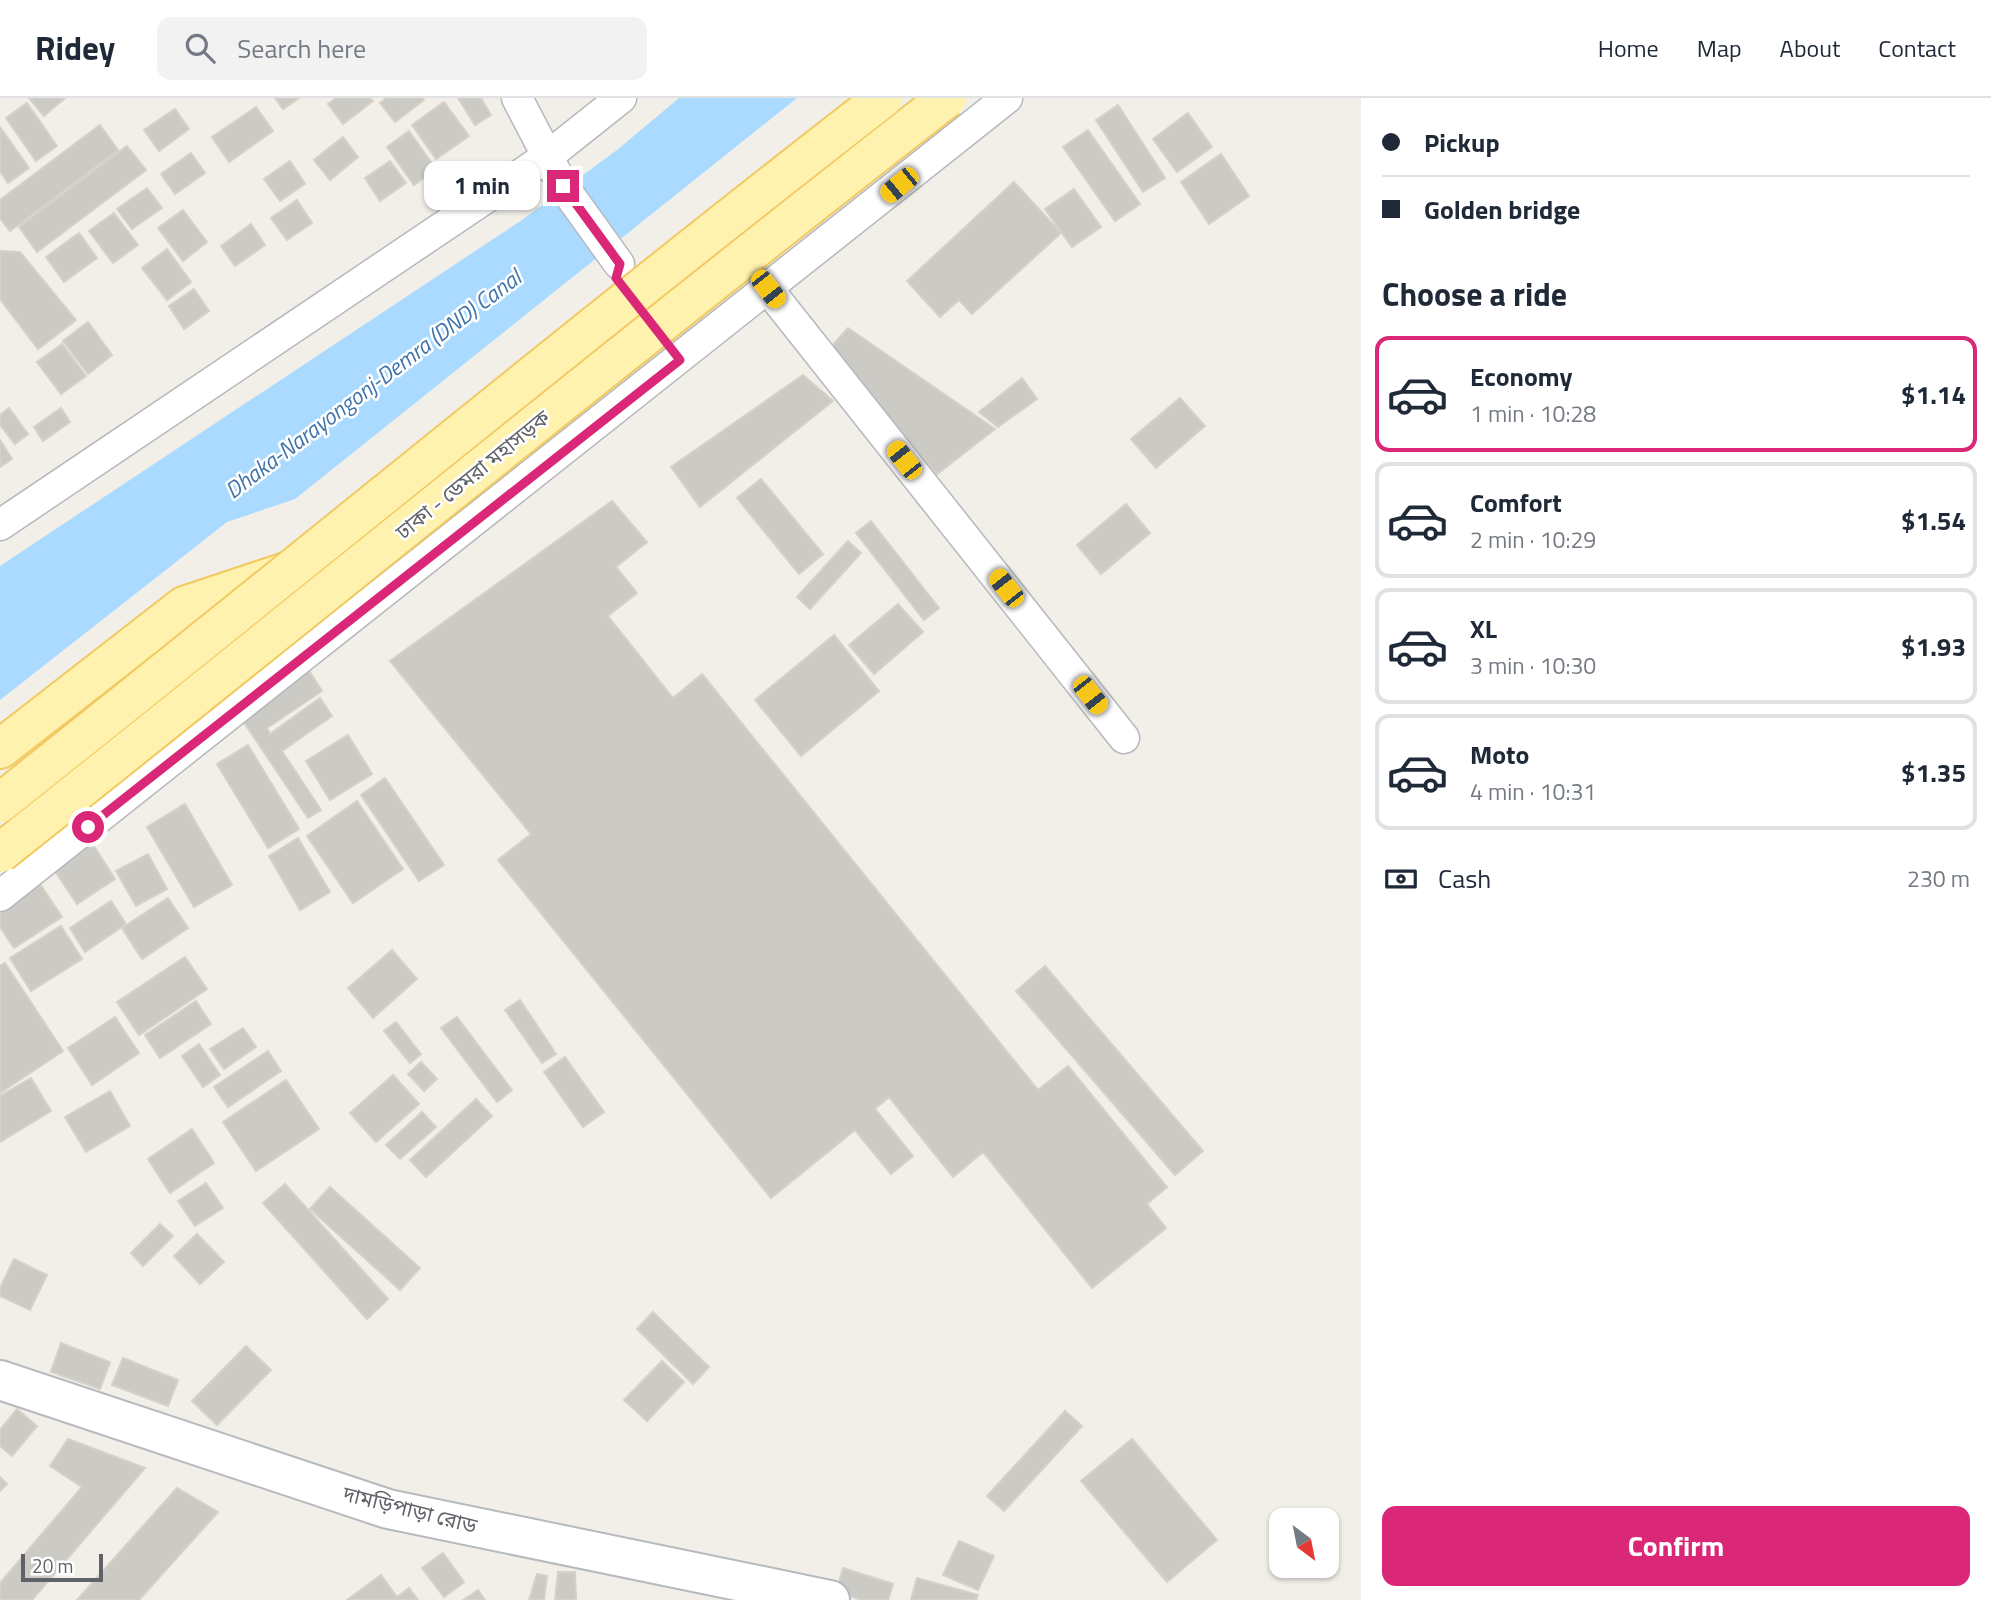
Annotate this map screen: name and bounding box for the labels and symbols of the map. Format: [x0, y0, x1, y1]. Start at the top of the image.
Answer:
callout: 1 min [423, 162, 538, 210]
car [877, 164, 922, 206]
route end [547, 170, 579, 202]
water label: Dhaka-Narayongonj-Demra (DND) Canal [217, 258, 531, 507]
car [747, 266, 790, 312]
street label: ঢাকা - ডেমরা মহাসড়ক [387, 401, 557, 547]
car [883, 437, 926, 483]
car [985, 565, 1028, 611]
car [1069, 672, 1112, 718]
route start [72, 811, 104, 843]
street label: দামড়িপাড়া রোড [339, 1477, 482, 1541]
north arrow [1269, 1508, 1339, 1578]
scale bar [21, 1551, 103, 1583]

